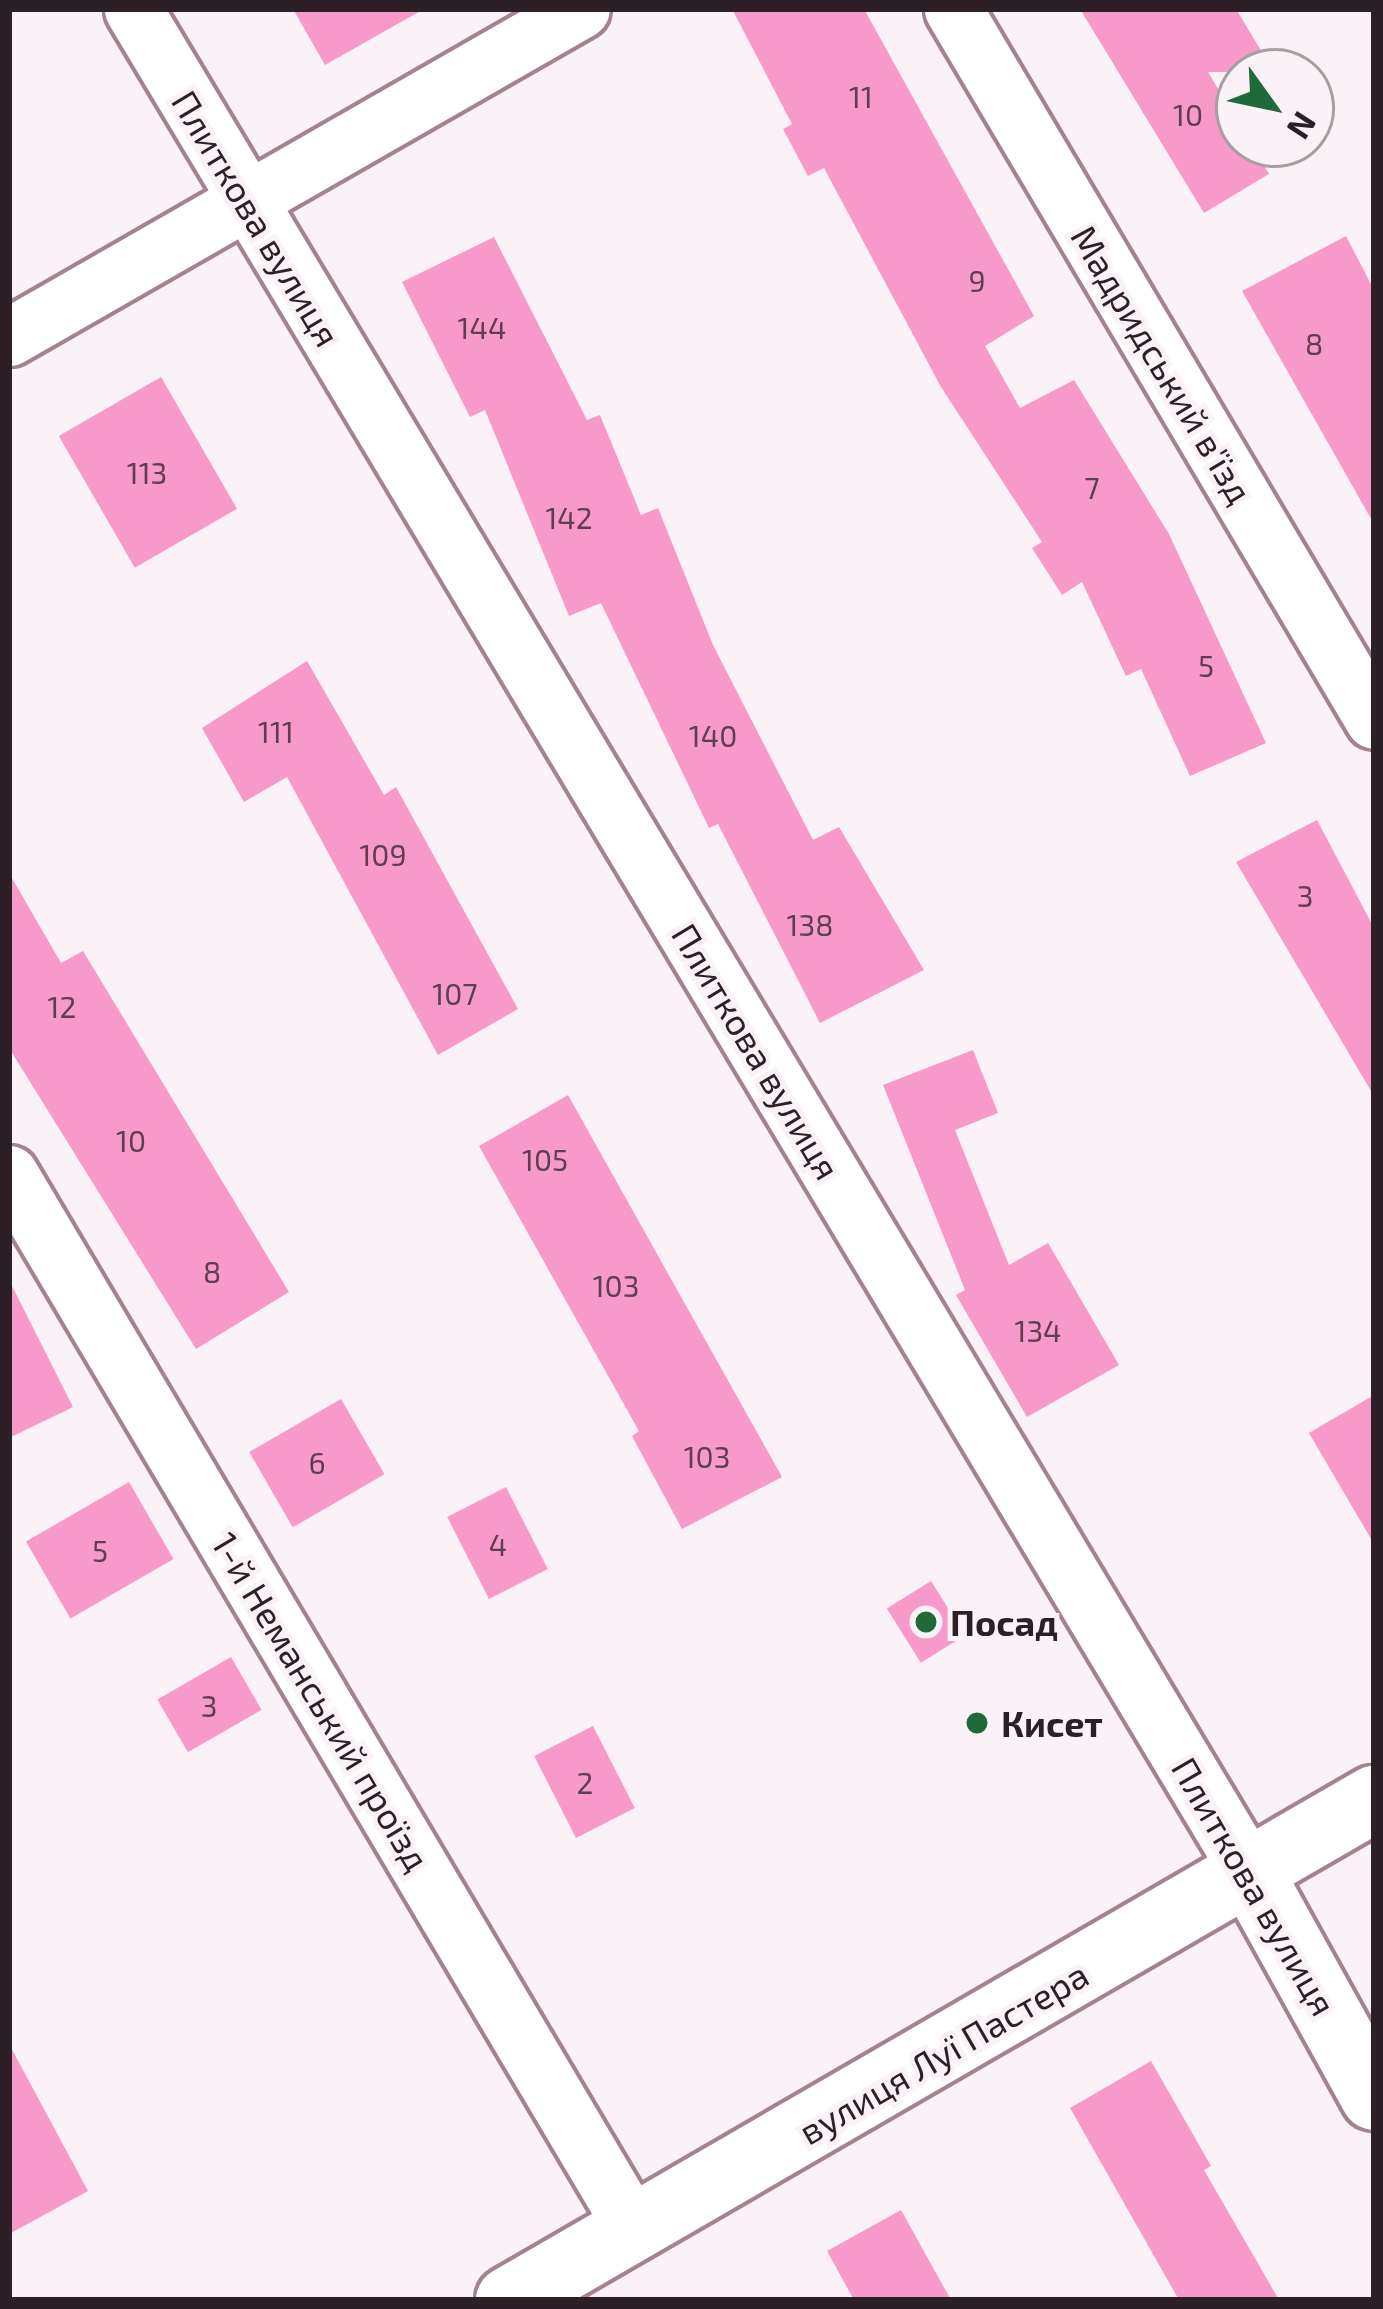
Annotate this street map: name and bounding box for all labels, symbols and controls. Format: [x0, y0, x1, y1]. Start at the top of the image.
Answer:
north arrow [1215, 48, 1335, 168]
house number: 11 [849, 78, 873, 114]
street label: Плиткова вулиця [164, 82, 350, 354]
house number: 10 [1173, 96, 1203, 132]
text: N [1279, 105, 1326, 147]
street label: Мадридський в'їзд [1063, 217, 1263, 511]
house number: 9 [968, 262, 986, 298]
house number: 144 [458, 309, 506, 345]
house number: 8 [1305, 325, 1323, 361]
house number: 113 [127, 454, 167, 490]
house number: 7 [1084, 469, 1100, 505]
house number: 142 [545, 499, 593, 535]
house number: 5 [1198, 647, 1214, 683]
house number: 111 [258, 713, 294, 749]
house number: 140 [689, 717, 737, 753]
house number: 109 [359, 836, 407, 872]
house number: 3 [1297, 877, 1313, 913]
house number: 138 [787, 906, 833, 942]
street label: Плиткова вулиця [664, 915, 850, 1187]
house number: 107 [432, 975, 478, 1011]
house number: 12 [48, 988, 76, 1024]
house number: 10 [116, 1122, 146, 1158]
house number: 105 [522, 1141, 568, 1177]
house number: 8 [203, 1253, 221, 1289]
house number: 103 [593, 1267, 639, 1303]
house number: 134 [1014, 1312, 1062, 1348]
house number: 103 [684, 1438, 730, 1474]
house number: 6 [308, 1444, 326, 1480]
street label: 1-й Неманський проїзд [204, 1524, 440, 1878]
house number: 4 [489, 1526, 507, 1562]
house number: 5 [92, 1532, 108, 1568]
place label: Посад [950, 1600, 1058, 1644]
marker: Посад [913, 1609, 939, 1635]
house number: 3 [201, 1687, 217, 1723]
place label: Кисет [1001, 1701, 1103, 1745]
marker: Кисет [964, 1710, 990, 1736]
street label: Плиткова вулиця [1164, 1749, 1346, 2023]
house number: 2 [577, 1764, 593, 1800]
street label: вулиця Луї Пастера [791, 1952, 1095, 2152]

